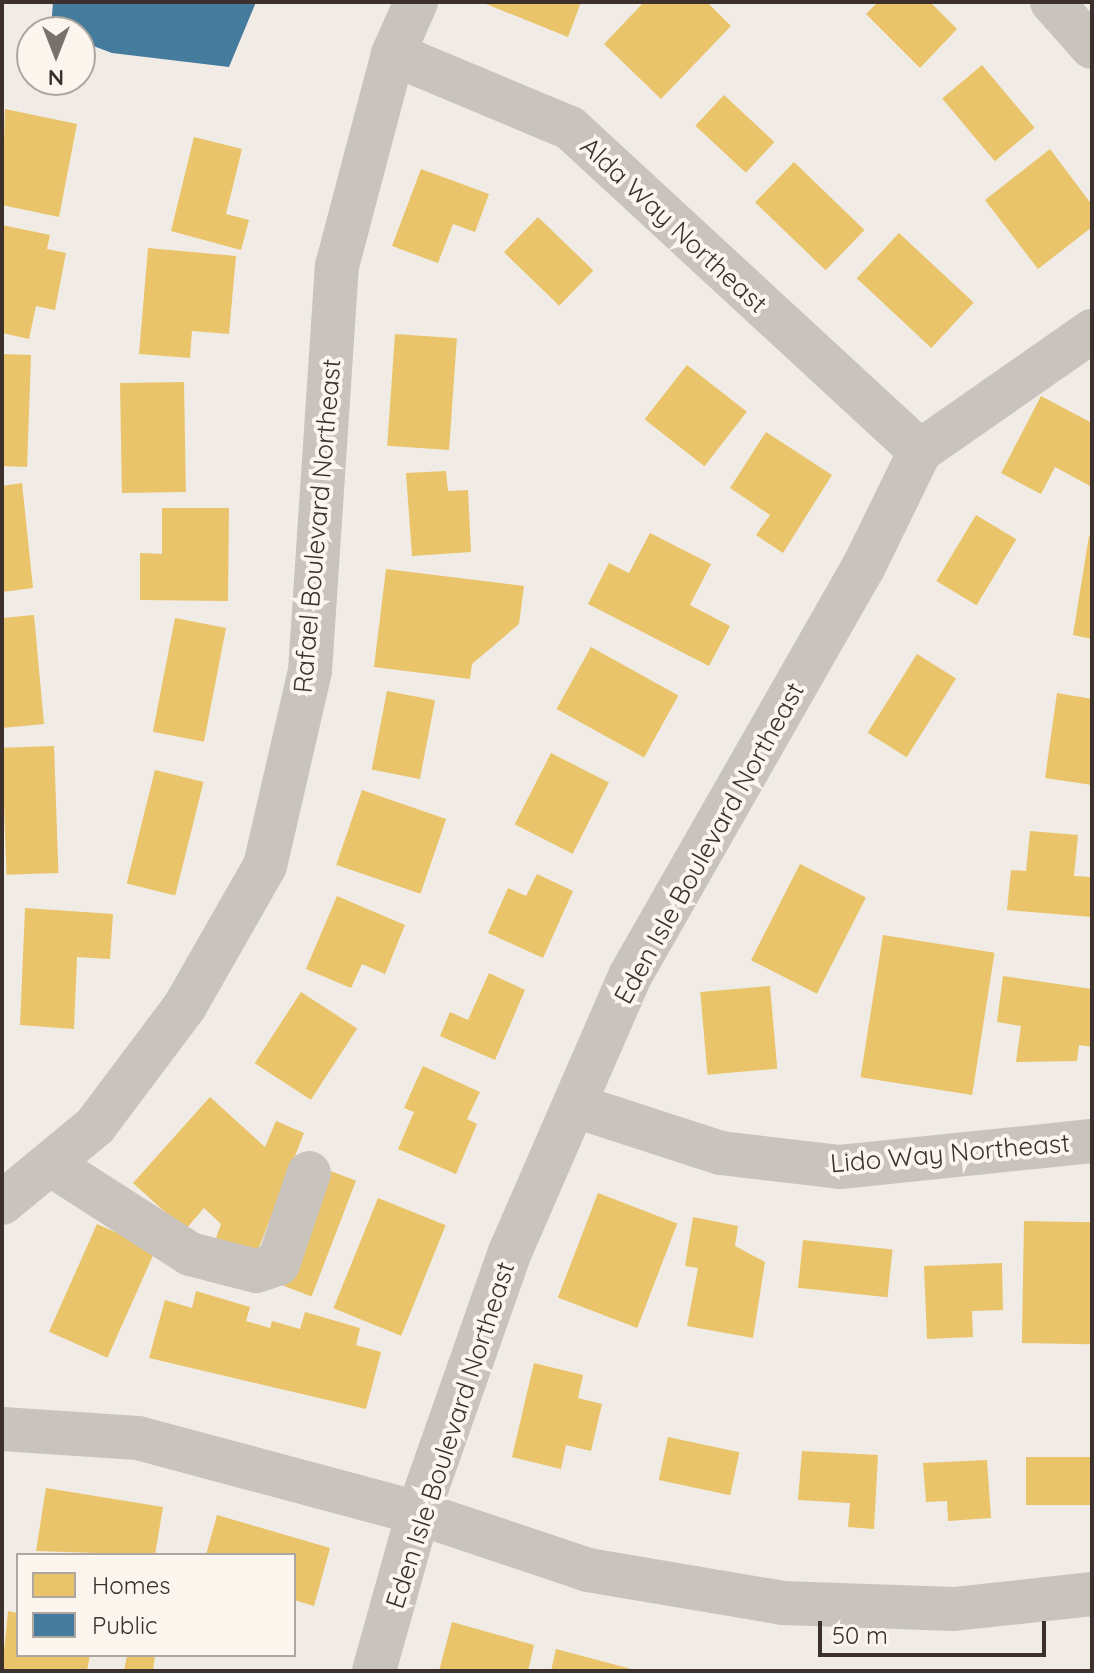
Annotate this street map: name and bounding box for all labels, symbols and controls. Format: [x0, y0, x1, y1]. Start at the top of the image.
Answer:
north arrow [16, 16, 96, 96]
text: N [48, 64, 64, 92]
street label: Alda Way Northeast [574, 131, 774, 319]
street label: Rafael Boulevard Northeast [287, 358, 347, 694]
street label: Eden Isle Boulevard Northeast [607, 677, 811, 1009]
street label: Lido Way Northeast [829, 1127, 1071, 1179]
street label: Eden Isle Boulevard Northeast [379, 1258, 521, 1612]
legend [16, 1553, 296, 1657]
text: Homes [92, 1570, 170, 1600]
scale bar [822, 1605, 1050, 1655]
text: Public [92, 1610, 157, 1640]
text: 50 m [832, 1620, 888, 1650]

